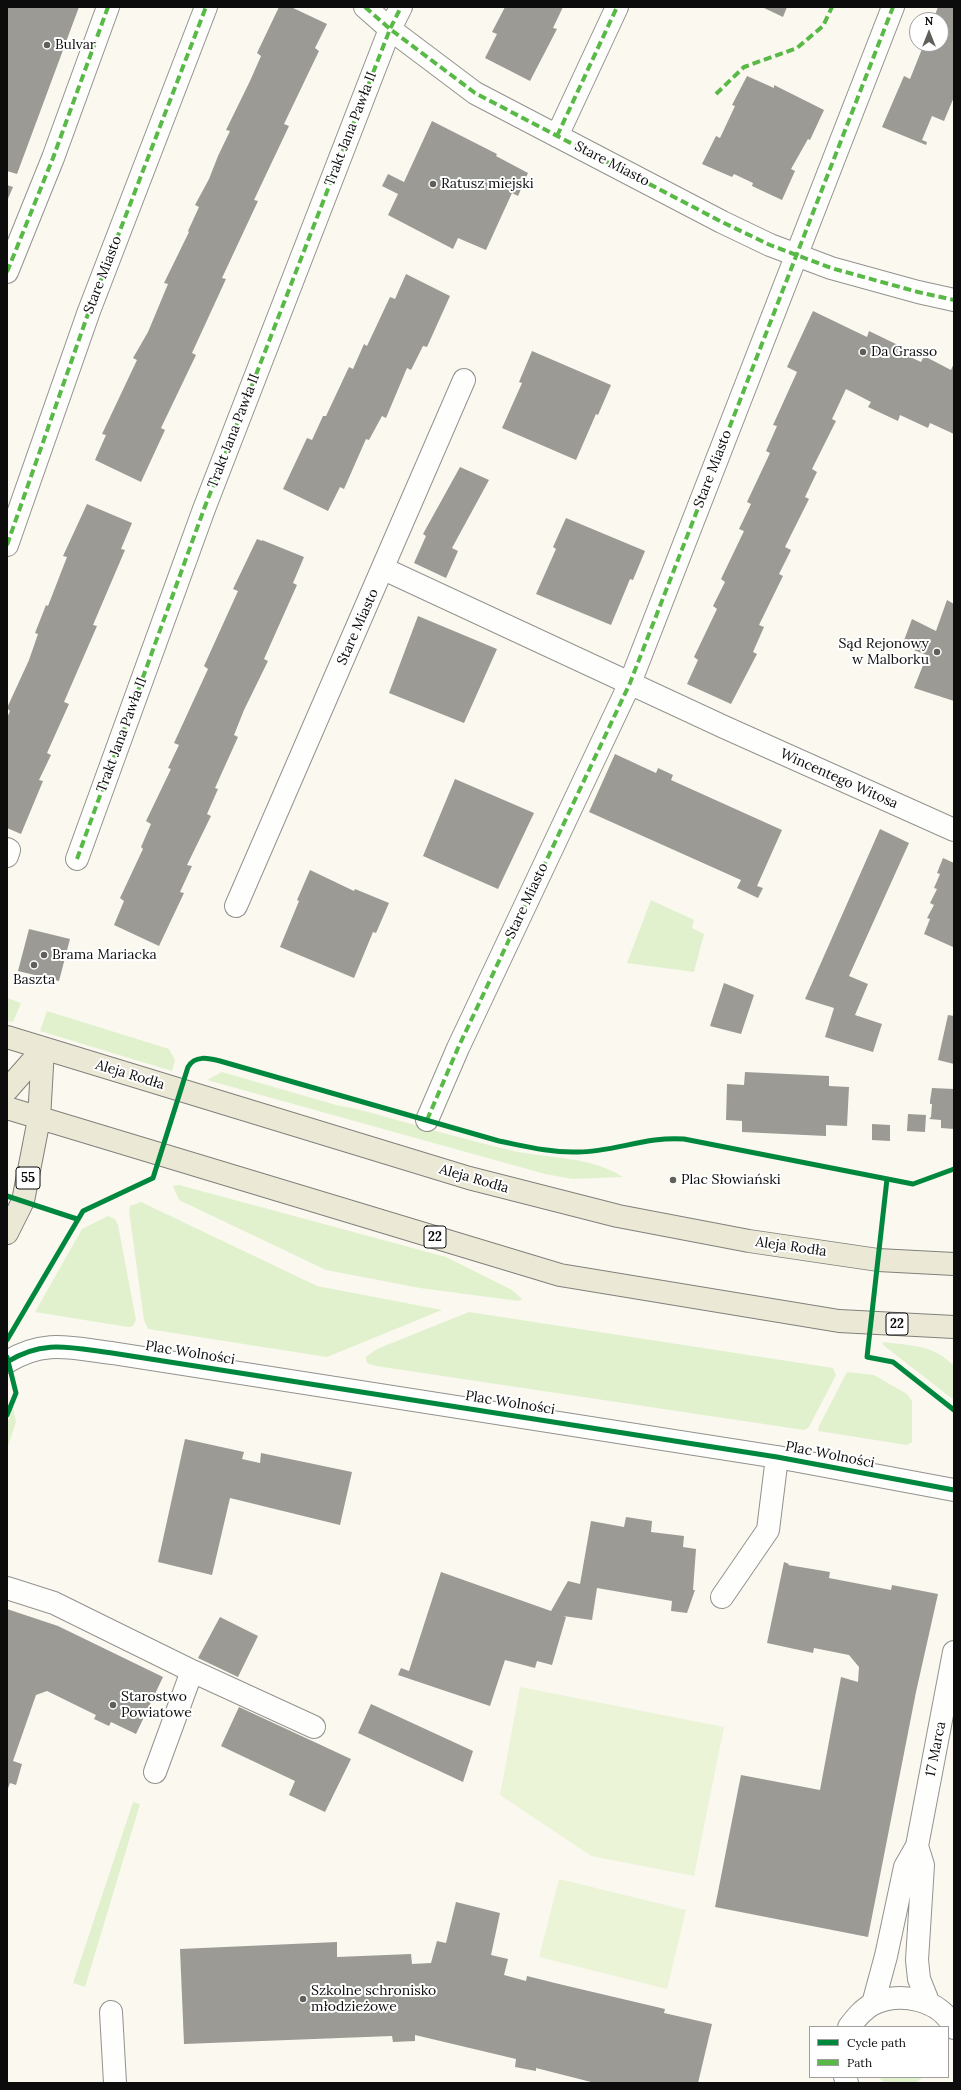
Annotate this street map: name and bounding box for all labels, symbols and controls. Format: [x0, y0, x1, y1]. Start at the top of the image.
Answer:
north arrow [909, 12, 949, 52]
text: N [925, 14, 933, 28]
place label: Bulvar [55, 37, 96, 53]
marker: Bulvar [42, 40, 52, 50]
street label: Trakt Jana Pawła II [321, 69, 381, 189]
street label: Stare Miasto [572, 138, 652, 190]
place label: Ratusz miejski [441, 176, 534, 192]
marker: Ratusz miejski [428, 179, 438, 189]
street label: Stare Miasto [80, 234, 126, 316]
place label: Da Grasso [871, 344, 937, 360]
marker: Da Grasso [858, 347, 868, 357]
street label: Trakt Jana Pawła II [204, 371, 264, 491]
street label: Stare Miasto [690, 428, 736, 510]
street label: Stare Miasto [334, 586, 382, 668]
place label: Sąd Rejonowy w Malborku [839, 636, 929, 668]
marker: Sąd Rejonowy w Malborku [932, 647, 942, 657]
street label: Trakt Jana Pawła II [93, 675, 151, 795]
street label: Wincentego Witosa [777, 745, 901, 813]
street label: Stare Miasto [502, 860, 552, 942]
place label: Brama Mariacka [52, 947, 157, 963]
marker: Brama Mariacka [39, 950, 49, 960]
marker: Baszta [29, 960, 39, 970]
place label: Baszta [13, 972, 55, 988]
street label: Aleja Rodła [93, 1057, 167, 1093]
street label: Aleja Rodła [437, 1161, 511, 1197]
road number: 55 [16, 1167, 40, 1189]
place label: Plac Słowiański [681, 1172, 781, 1188]
marker: Plac Słowiański [668, 1175, 678, 1185]
road number: 22 [424, 1226, 446, 1248]
street label: Aleja Rodła [754, 1234, 828, 1260]
road number: 22 [886, 1313, 908, 1335]
street label: Plac Wolności [144, 1338, 236, 1368]
street label: Plac Wolności [464, 1388, 556, 1418]
street label: Plac Wolności [784, 1438, 876, 1472]
place label: Starostwo Powiatowe [121, 1689, 192, 1722]
marker: Starostwo Powiatowe [108, 1700, 118, 1710]
street label: 17 Marca [922, 1720, 950, 1778]
place label: Szkolne schronisko młodzieżowe [311, 1983, 436, 2016]
marker: Szkolne schronisko młodzieżowe [298, 1994, 308, 2004]
legend [809, 2026, 949, 2078]
text: Cycle path [847, 2035, 906, 2050]
text: Path [847, 2055, 872, 2070]

